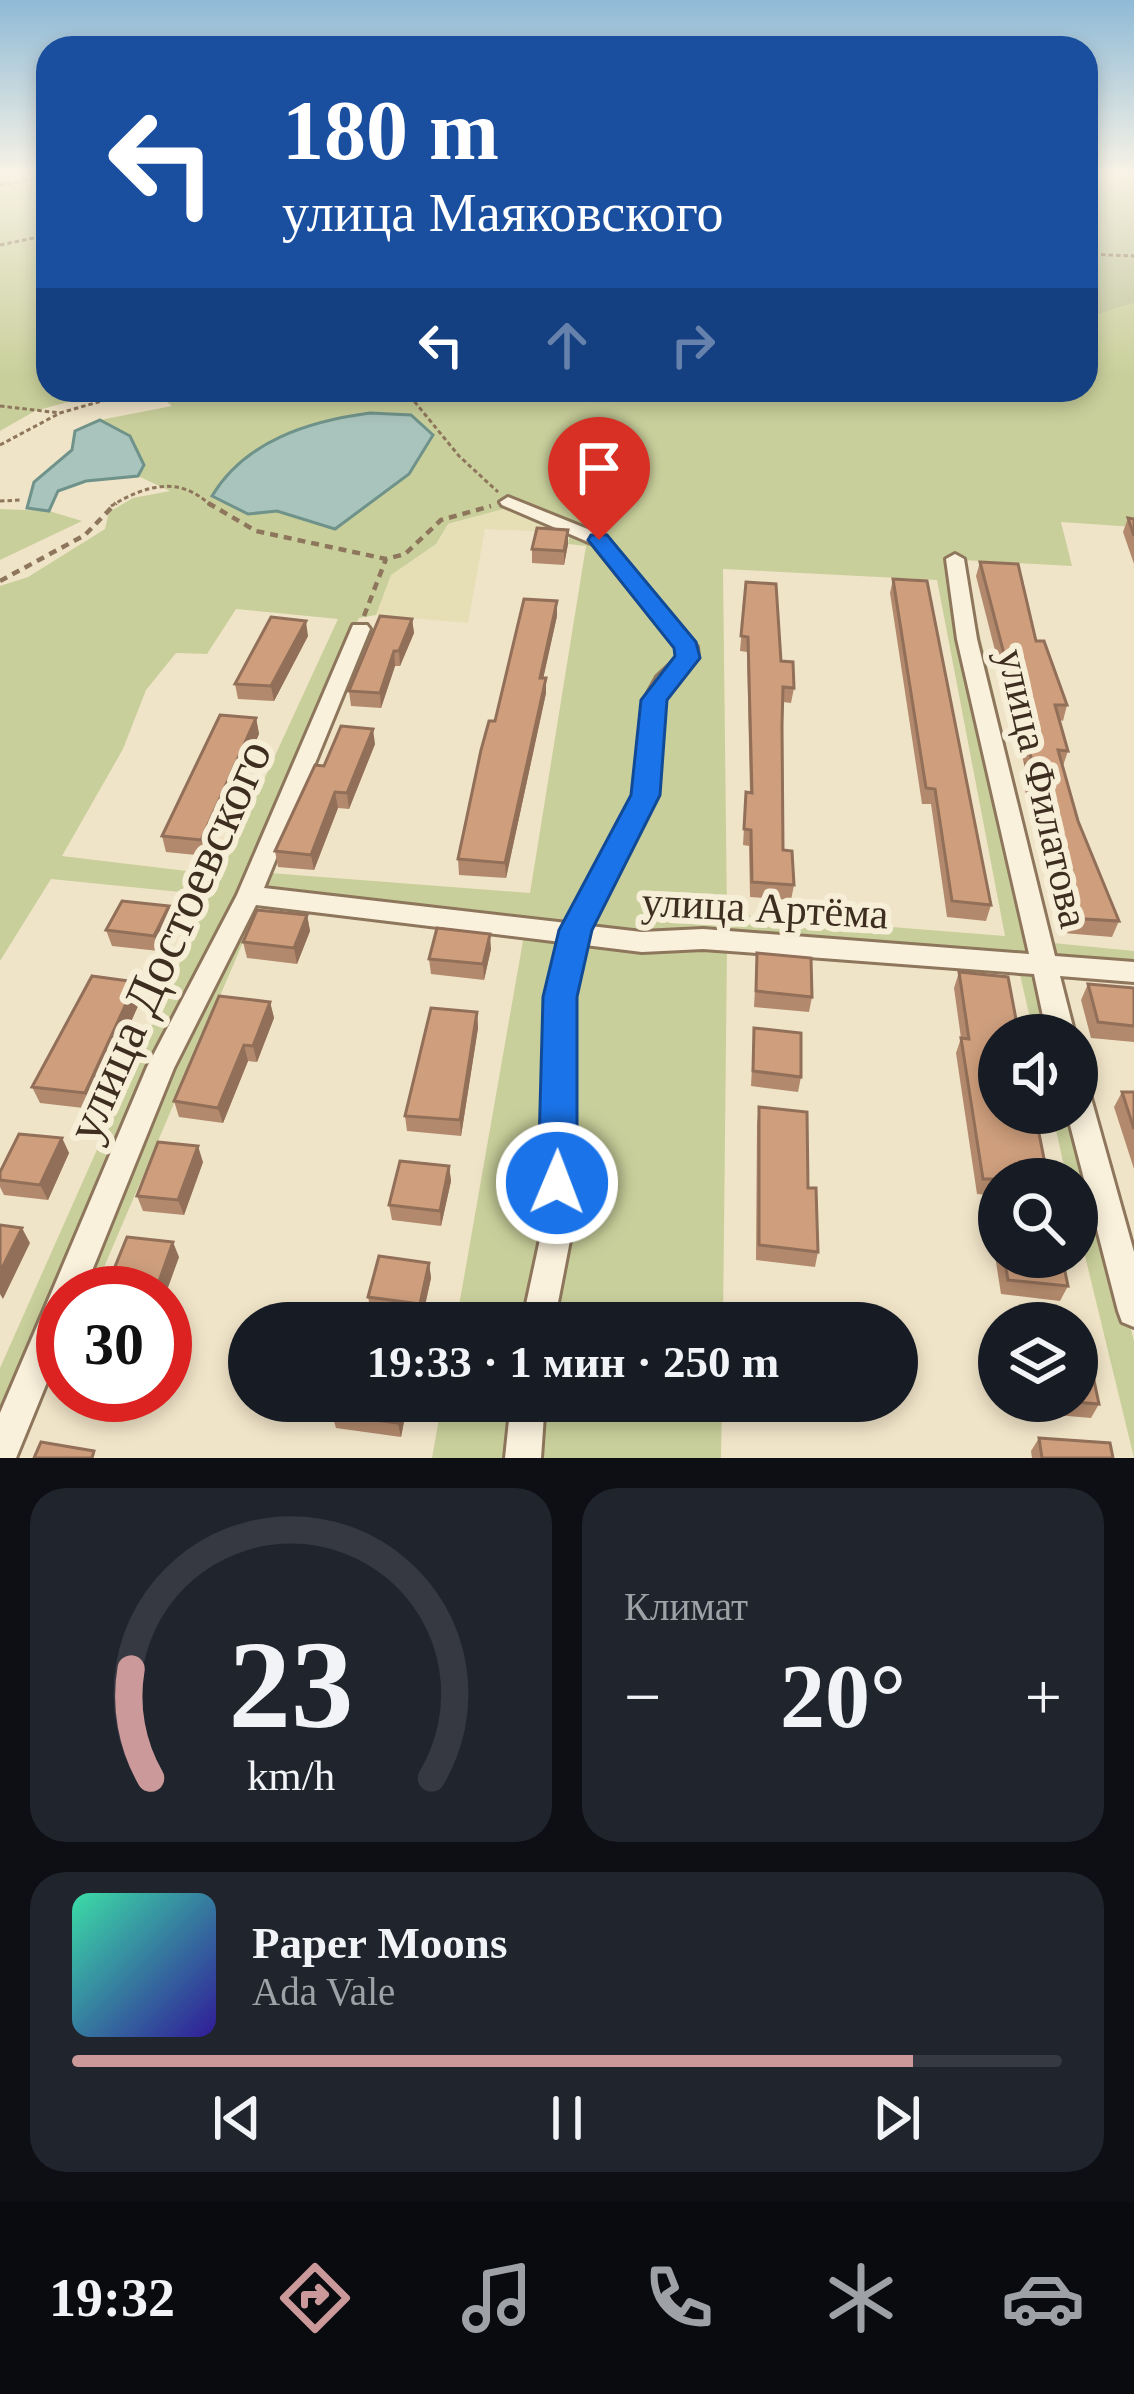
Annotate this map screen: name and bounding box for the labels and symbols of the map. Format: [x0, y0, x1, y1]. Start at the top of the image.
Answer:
pin [548, 417, 650, 540]
street label: улица Филатова [989, 644, 1098, 933]
street label: улица Достоевского [55, 731, 282, 1149]
street label: улица Артёма [640, 879, 890, 937]
position arrow [494, 1120, 620, 1246]
speed limit sign: 30 [36, 1266, 192, 1422]

